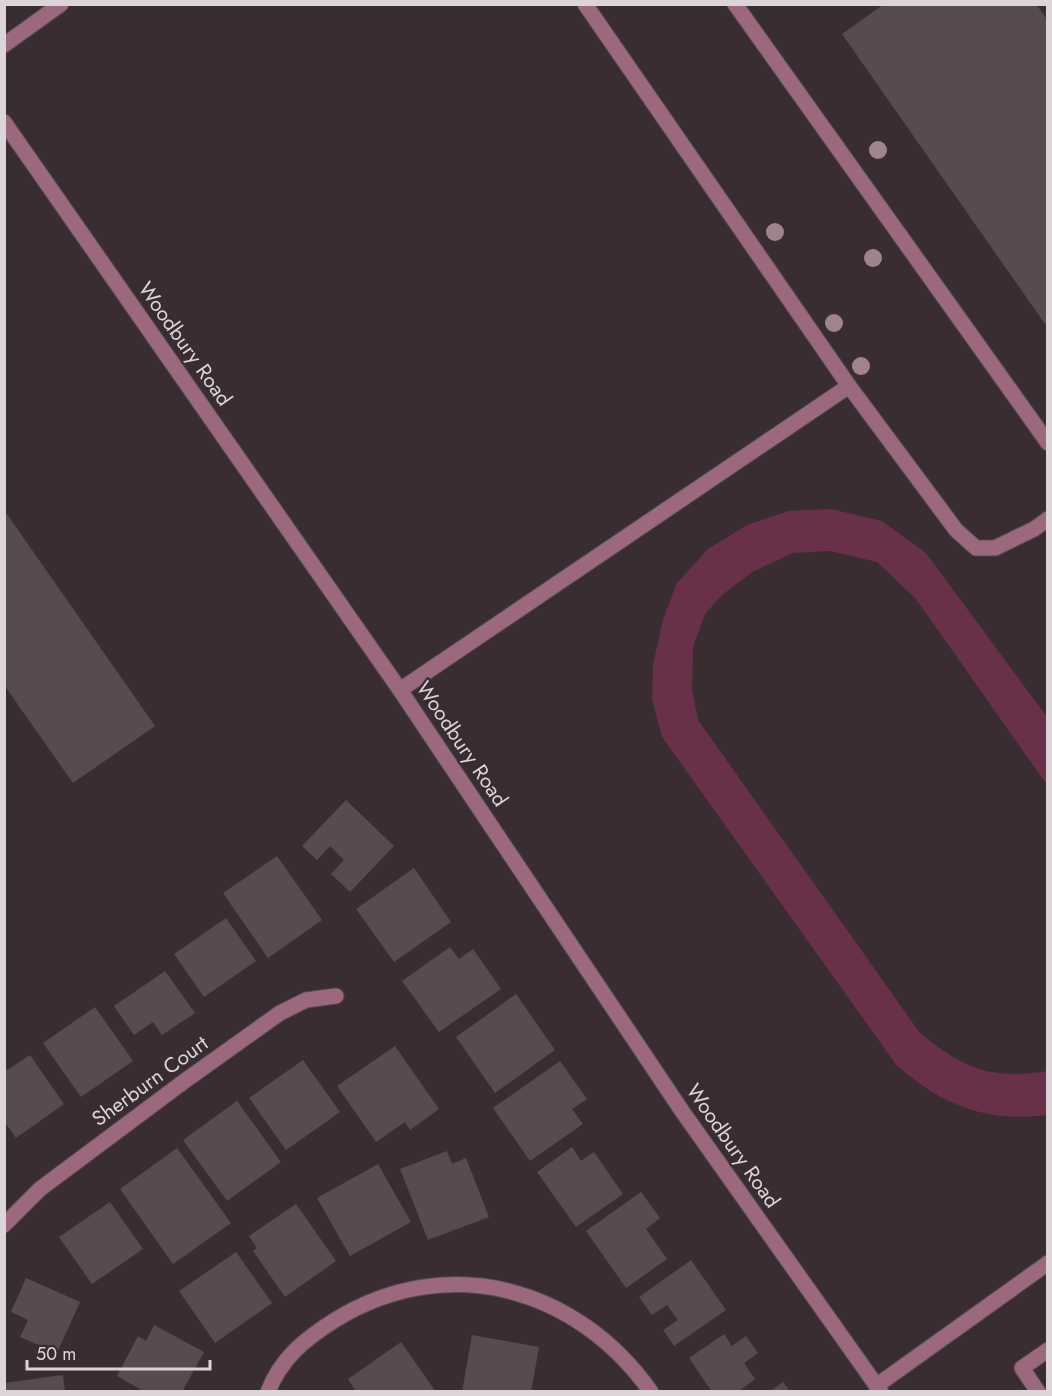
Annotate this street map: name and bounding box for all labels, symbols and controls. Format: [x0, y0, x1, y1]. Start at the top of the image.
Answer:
street label: Woodbury Road [131, 276, 239, 412]
street label: Woodbury Road [409, 675, 515, 813]
street label: Sherburn Court [86, 1029, 214, 1133]
street label: Woodbury Road [679, 1078, 787, 1214]
scale bar [27, 1333, 210, 1371]
text: 50 m [36, 1341, 76, 1367]

